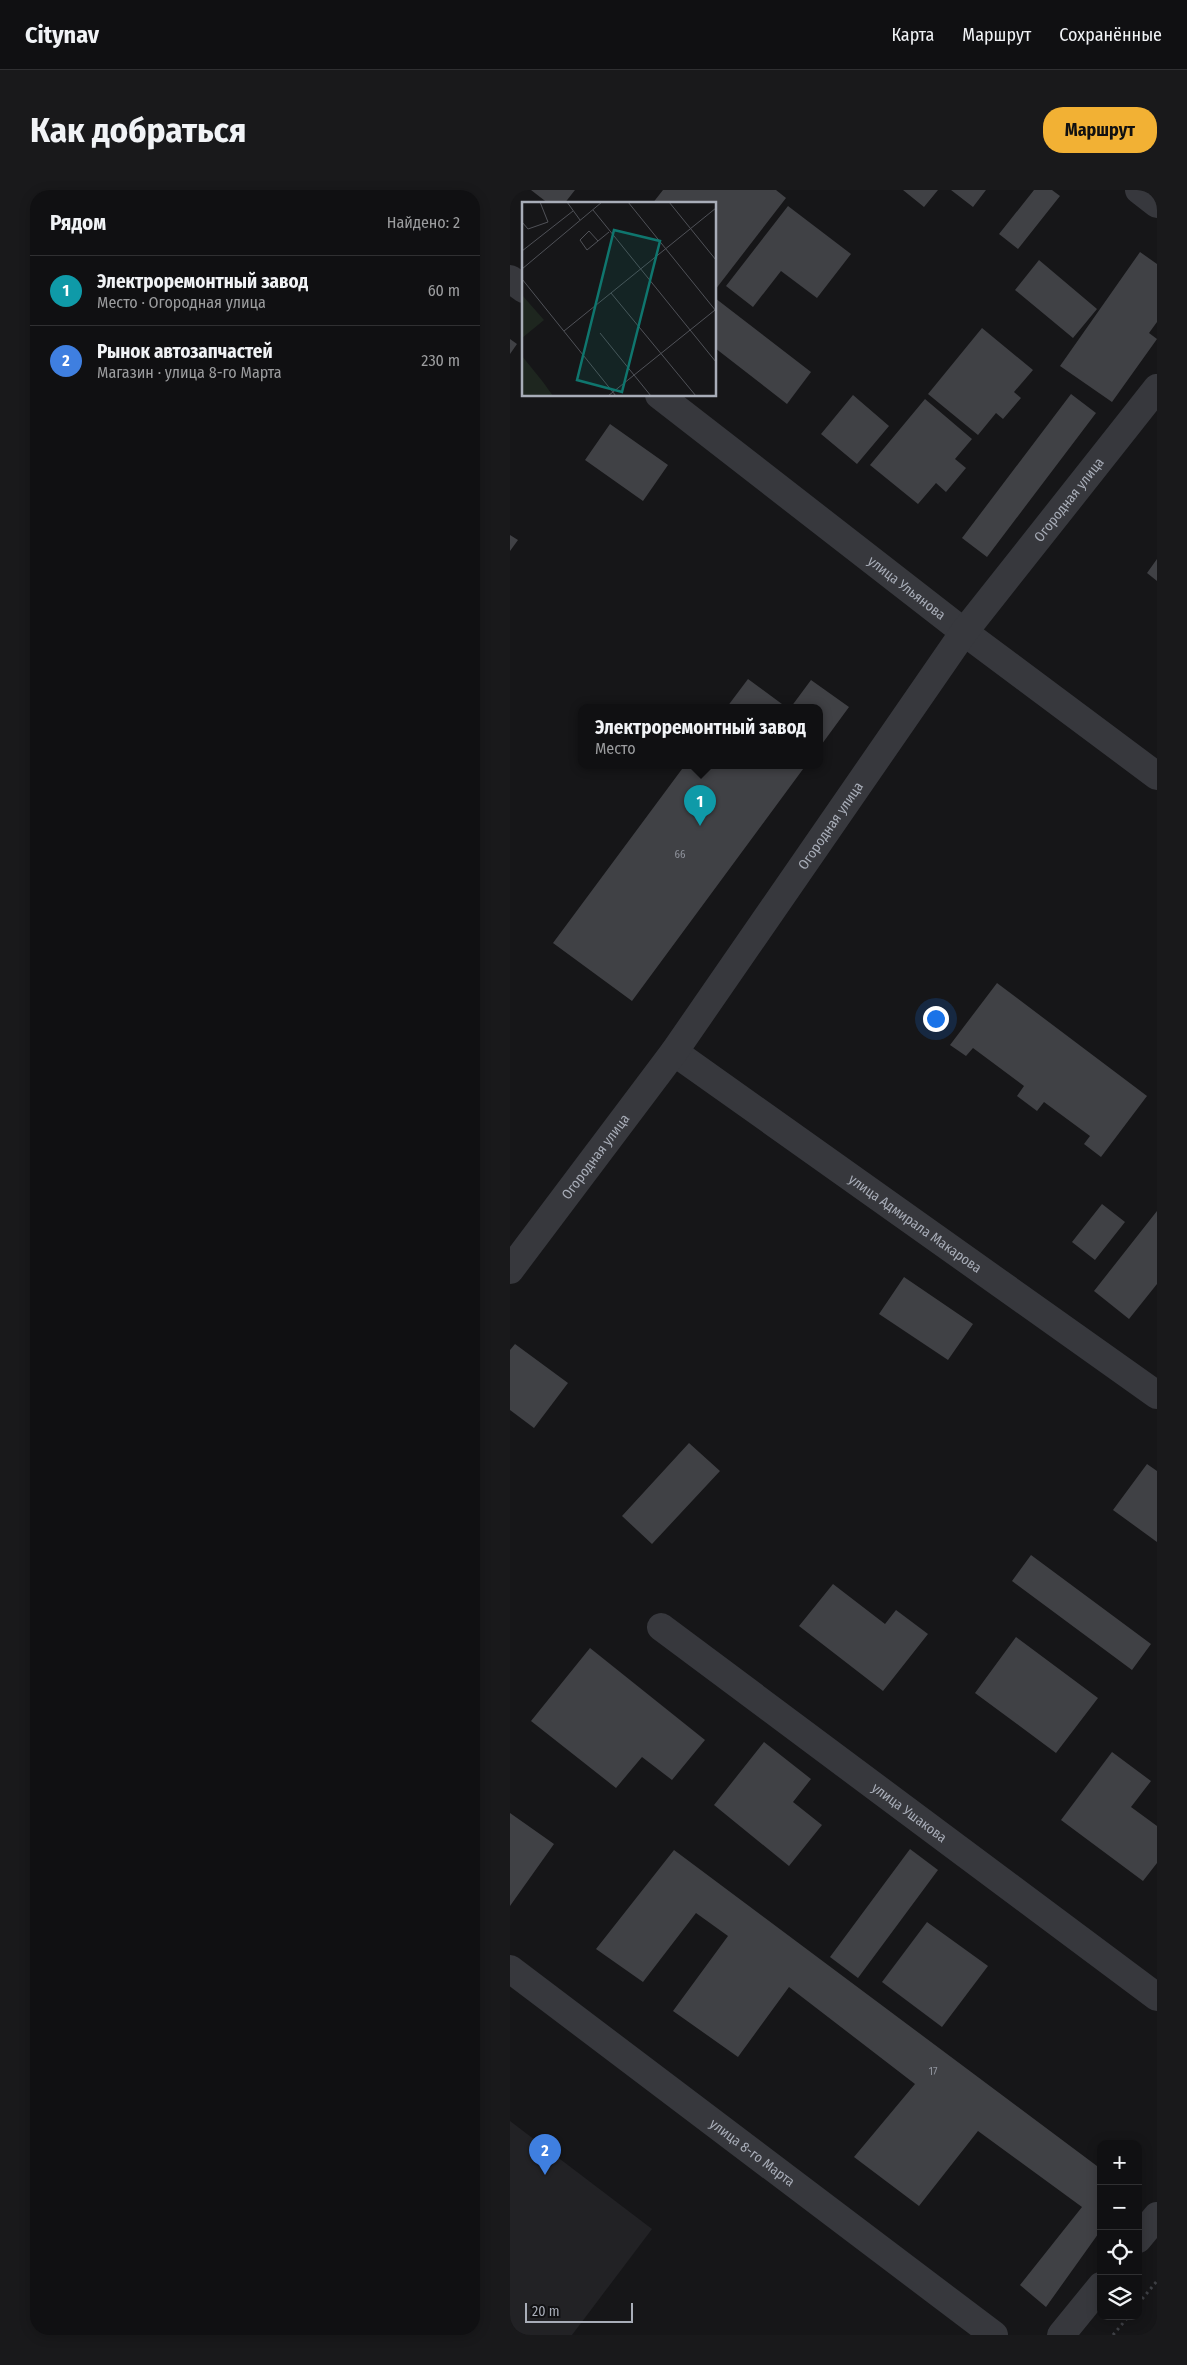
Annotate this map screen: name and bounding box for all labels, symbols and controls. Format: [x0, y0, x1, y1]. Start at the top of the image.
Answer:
text: Citynav [25, 21, 99, 49]
text: Карта [891, 24, 934, 46]
text: Маршрут [962, 24, 1031, 46]
text: Сохранённые [1059, 24, 1162, 46]
button: Маршрут [1043, 107, 1157, 153]
text: Как добраться [30, 109, 247, 151]
inset map [522, 202, 716, 396]
text: Рядом [50, 210, 106, 236]
text: Найдено: 2 [387, 213, 460, 232]
text: Электроремонтный завод [97, 270, 308, 293]
text: 1 [63, 281, 69, 300]
text: 60 m [428, 281, 460, 300]
text: Место · Огородная улица [97, 293, 266, 312]
text: Рынок автозапчастей [97, 340, 273, 363]
text: 2 [62, 351, 70, 370]
text: 230 m [421, 351, 460, 370]
text: Магазин · улица 8-го Марта [97, 363, 282, 382]
street label: Огородная улица [1030, 454, 1107, 545]
street label: улица Ульянова [865, 552, 949, 623]
popup [578, 704, 823, 769]
text: Электроремонтный завод [595, 716, 806, 739]
text: Место [595, 739, 636, 758]
street label: Огородная улица [794, 778, 867, 873]
pin: 1 [684, 785, 716, 826]
house number: 66 [675, 848, 686, 861]
your location [923, 1006, 949, 1032]
street label: Огородная улица [558, 1110, 633, 1203]
street label: улица Адмирала Макарова [846, 1170, 985, 1276]
street label: улица Ушакова [869, 1779, 950, 1846]
house number: 17 [929, 2065, 938, 2078]
street label: улица 8-го Марта [707, 2115, 799, 2190]
pin: 2 [529, 2134, 561, 2175]
map controls [1097, 2140, 1142, 2320]
button: + [1097, 2140, 1142, 2185]
button: − [1097, 2185, 1142, 2230]
button: locate [1097, 2230, 1142, 2275]
button: layers [1097, 2275, 1142, 2320]
scale bar [525, 2300, 632, 2323]
text: 20 m [532, 2303, 560, 2320]

